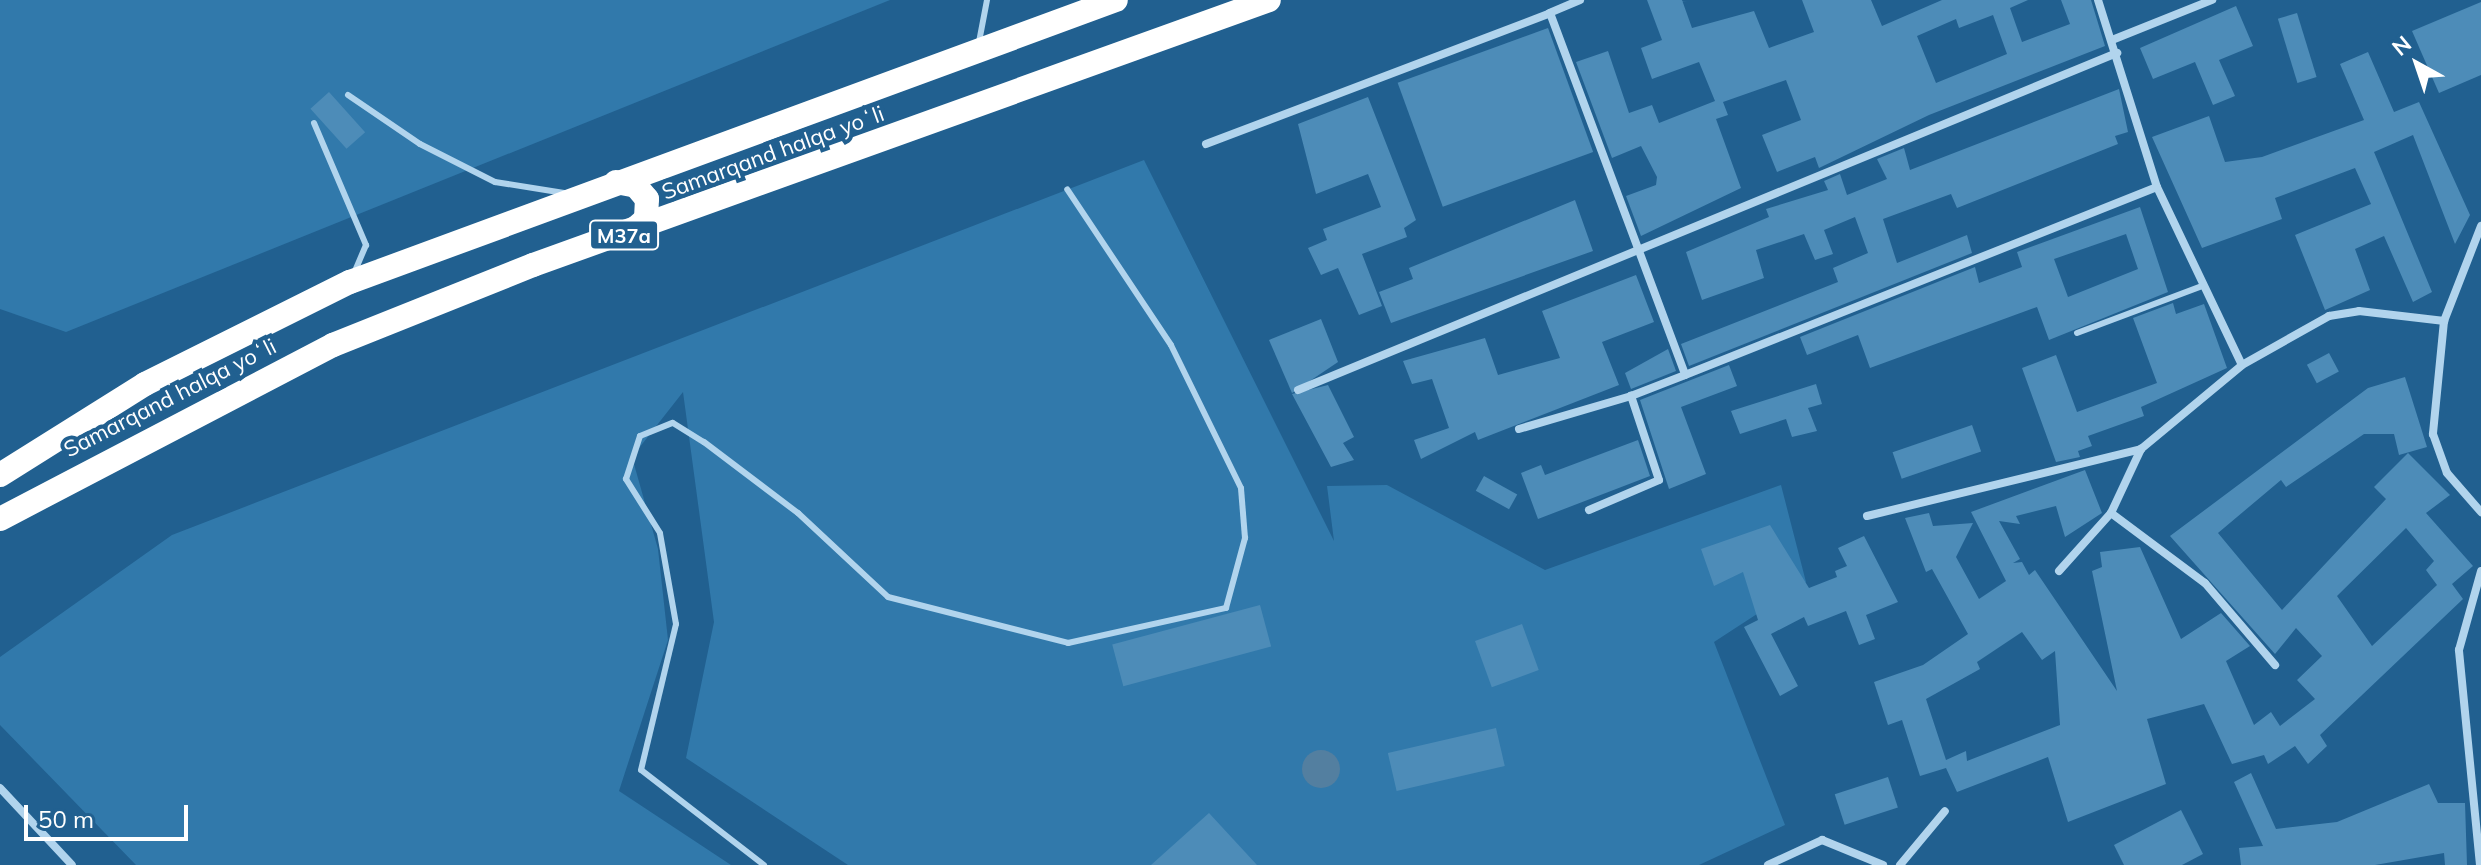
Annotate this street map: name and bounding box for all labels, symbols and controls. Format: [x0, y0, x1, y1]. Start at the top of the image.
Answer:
north arrow [2377, 24, 2457, 104]
text: N [2386, 30, 2417, 62]
street label: Samarqand halqa yoʻli [658, 100, 888, 206]
road number: M37a [588, 219, 660, 251]
street label: Samarqand halqa yoʻli [60, 333, 280, 463]
scale bar [28, 789, 192, 839]
text: 50 m [38, 804, 94, 834]

